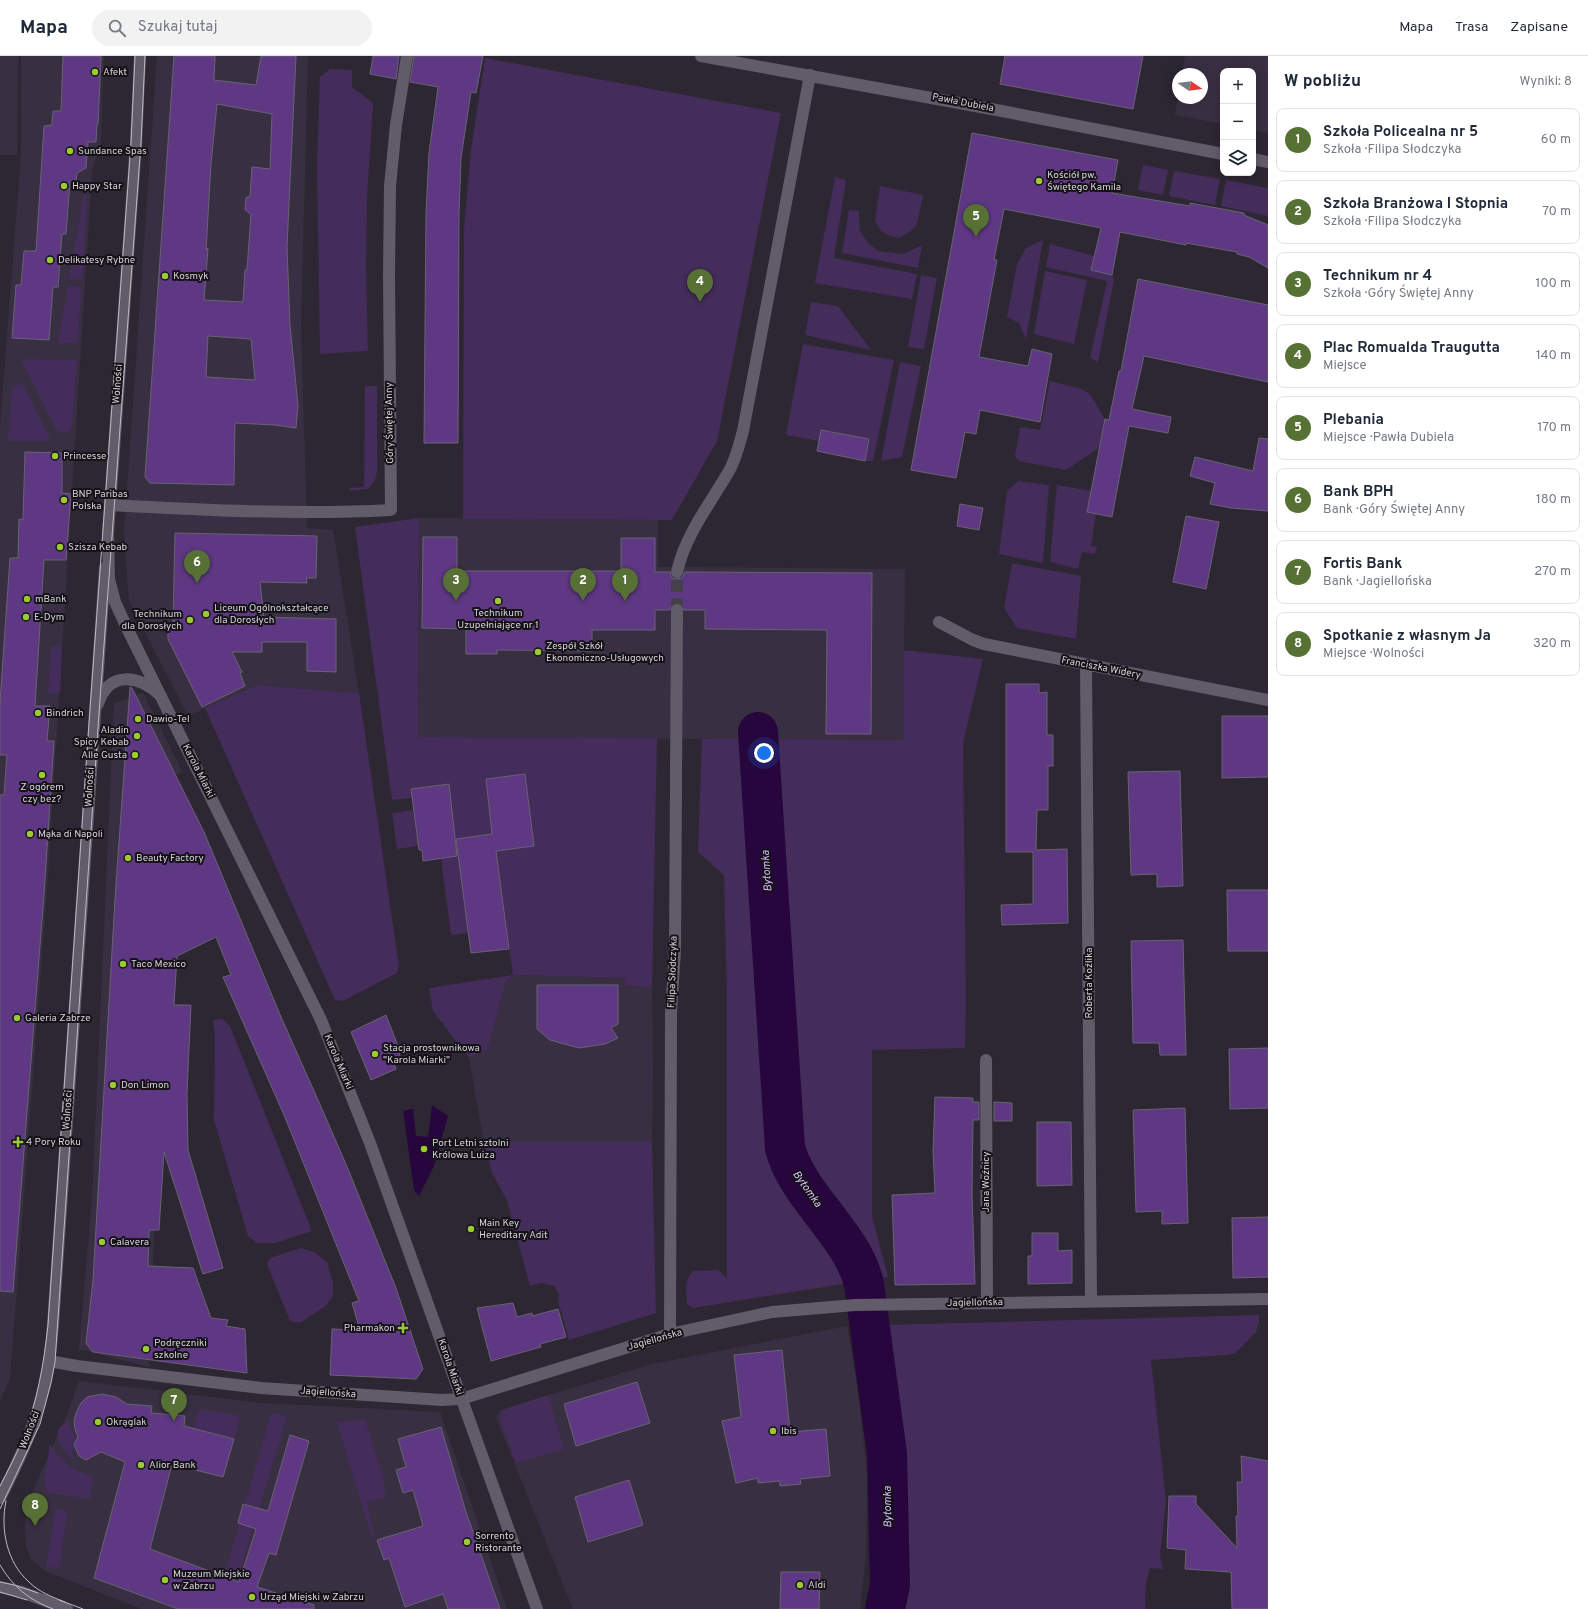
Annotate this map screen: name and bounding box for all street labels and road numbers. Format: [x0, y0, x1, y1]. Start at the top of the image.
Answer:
street label: Pawła Dubiela [931, 91, 995, 115]
street label: Wolności [110, 364, 126, 404]
street label: Góry Świętej Anny [383, 382, 397, 464]
street label: Franciszka Widery [1060, 654, 1142, 682]
street label: Karola Miarki [179, 742, 217, 800]
street label: Wolności [82, 767, 98, 807]
street label: Filipa Słodczyka [665, 936, 681, 1008]
street label: Roberta Koźlika [1083, 948, 1096, 1018]
street label: Karola Miarki [320, 1032, 356, 1092]
street label: Wolności [60, 1090, 76, 1130]
street label: Jana Woźnicy [980, 1151, 993, 1213]
street label: Jagiellońska [947, 1296, 1003, 1310]
street label: Jagiellońska [626, 1326, 684, 1354]
street label: Karola Miarki [434, 1337, 466, 1397]
street label: Jagiellońska [300, 1385, 356, 1401]
street label: Wolności [17, 1409, 43, 1451]

